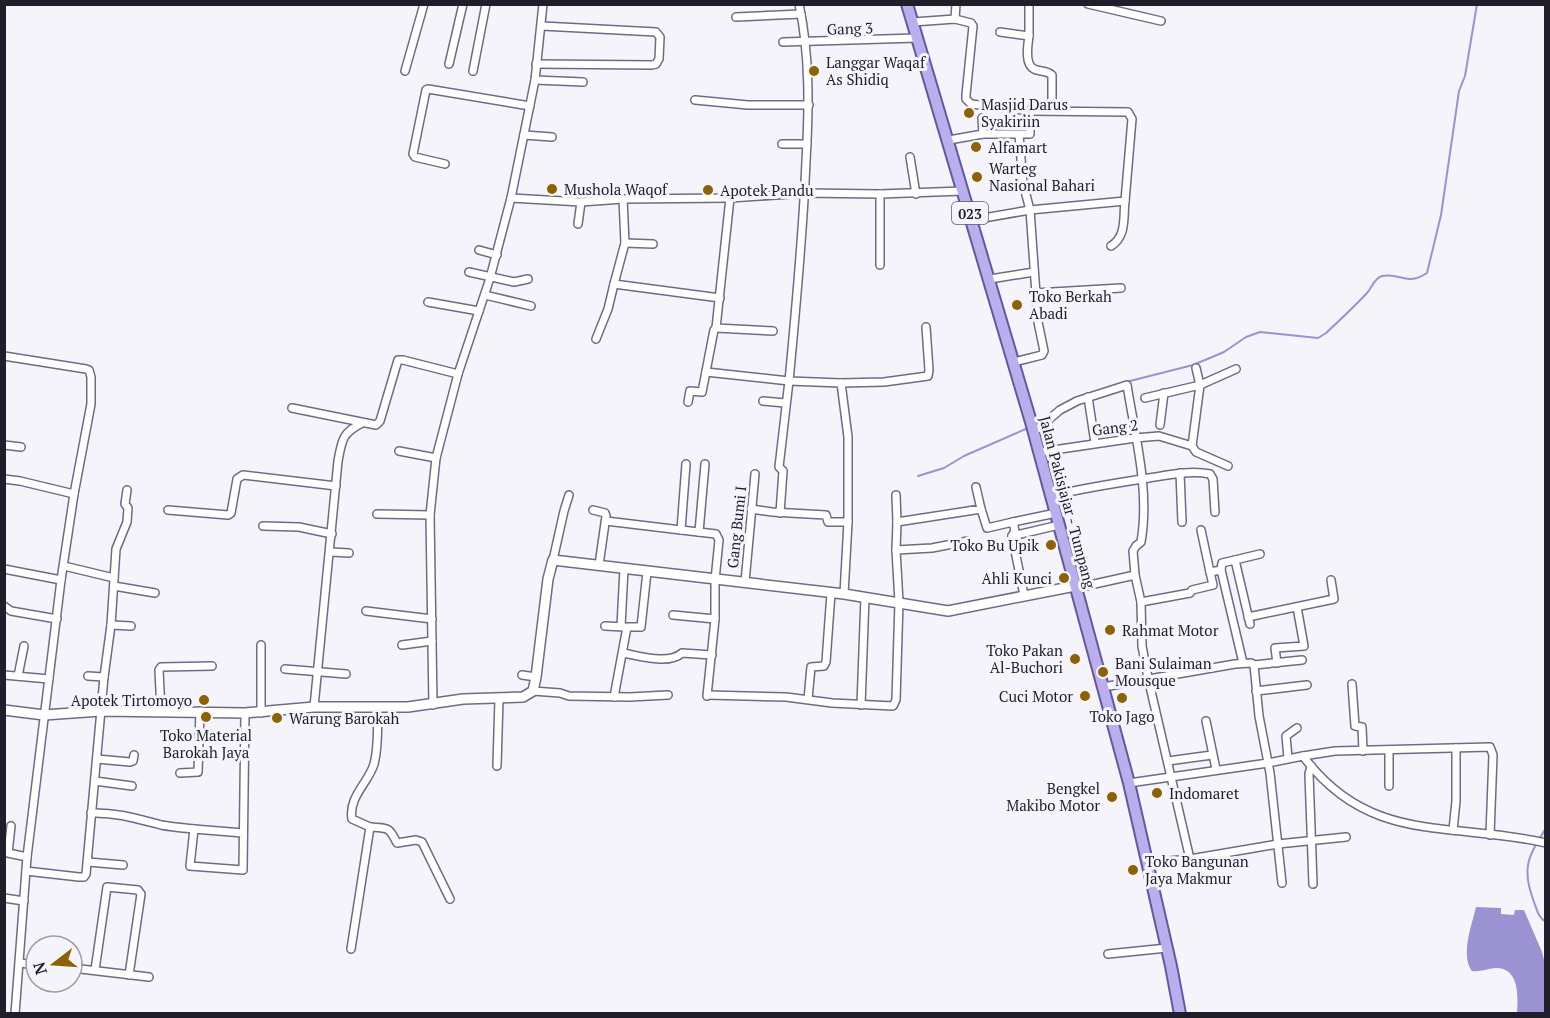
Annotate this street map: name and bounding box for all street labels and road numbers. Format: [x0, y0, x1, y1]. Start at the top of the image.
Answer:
street label: Gang 3 [826, 17, 874, 39]
road number: 023 [952, 202, 988, 224]
street label: Jalan Pakisjajar - Tumpang [1035, 414, 1101, 592]
street label: Gang 2 [1091, 414, 1139, 440]
street label: Gang Bumi I [722, 485, 750, 569]

